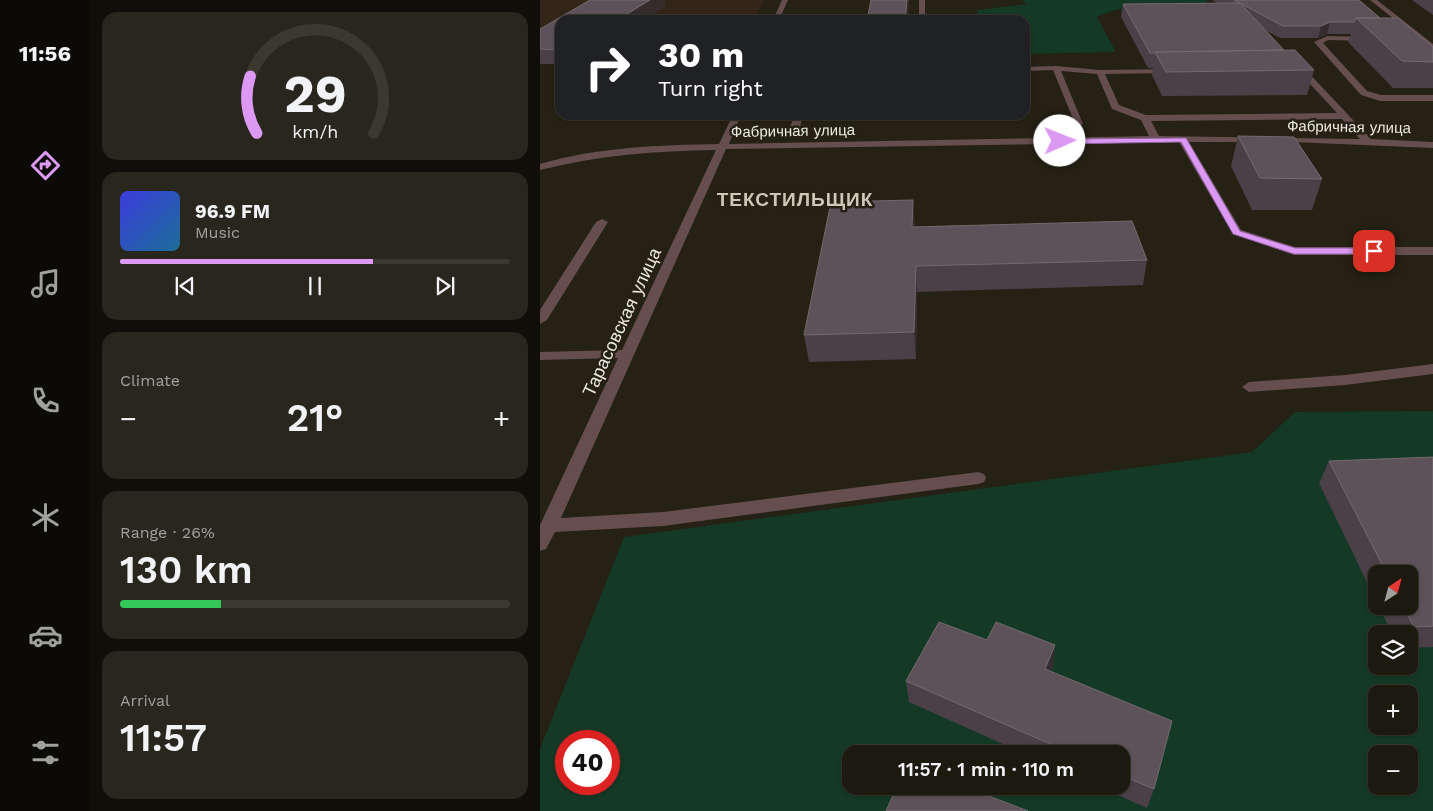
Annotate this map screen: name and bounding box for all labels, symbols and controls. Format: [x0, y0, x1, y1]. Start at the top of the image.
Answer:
text: 30 m [658, 34, 744, 76]
icon: right [575, 35, 640, 100]
text: 11:56 [19, 41, 71, 66]
text: 29 [283, 64, 347, 125]
text: Turn right [658, 76, 763, 101]
position arrow [1033, 114, 1085, 166]
street label: Фабричная улица [1287, 117, 1412, 137]
text: km/h [292, 121, 338, 142]
street label: Фабричная улица [731, 121, 856, 141]
icon: directions [28, 148, 63, 183]
district label: ТЕКСТИЛЬЩИК [717, 188, 873, 211]
text: 96.9 FM [195, 200, 270, 223]
text: Music [195, 223, 240, 242]
pin [1353, 230, 1395, 272]
icon: arrive [1360, 237, 1388, 265]
street label: Тарасовская улица [578, 243, 666, 399]
icon: music [28, 266, 63, 301]
icon: previous [171, 272, 199, 300]
icon: pause [301, 272, 329, 300]
icon: next [431, 272, 459, 300]
text: Climate [120, 371, 180, 390]
icon: phone [28, 383, 63, 418]
text: 21° [287, 396, 343, 440]
text: − [120, 402, 137, 435]
text: + [493, 402, 510, 435]
icon: climate [28, 500, 63, 535]
text: Range · 26% [120, 523, 215, 542]
text: 130 km [120, 548, 253, 592]
north arrow [1368, 565, 1418, 615]
map controls [1368, 565, 1418, 795]
icon: car [28, 618, 63, 653]
button: layers [1368, 625, 1418, 675]
button: + [1368, 685, 1418, 735]
text: Arrival [120, 691, 170, 710]
text: 11:57 [120, 716, 207, 760]
speed limit sign: 40 [555, 730, 620, 795]
icon: filters [28, 735, 63, 770]
button: − [1368, 745, 1418, 795]
text: 11:57 · 1 min · 110 m [898, 758, 1074, 781]

